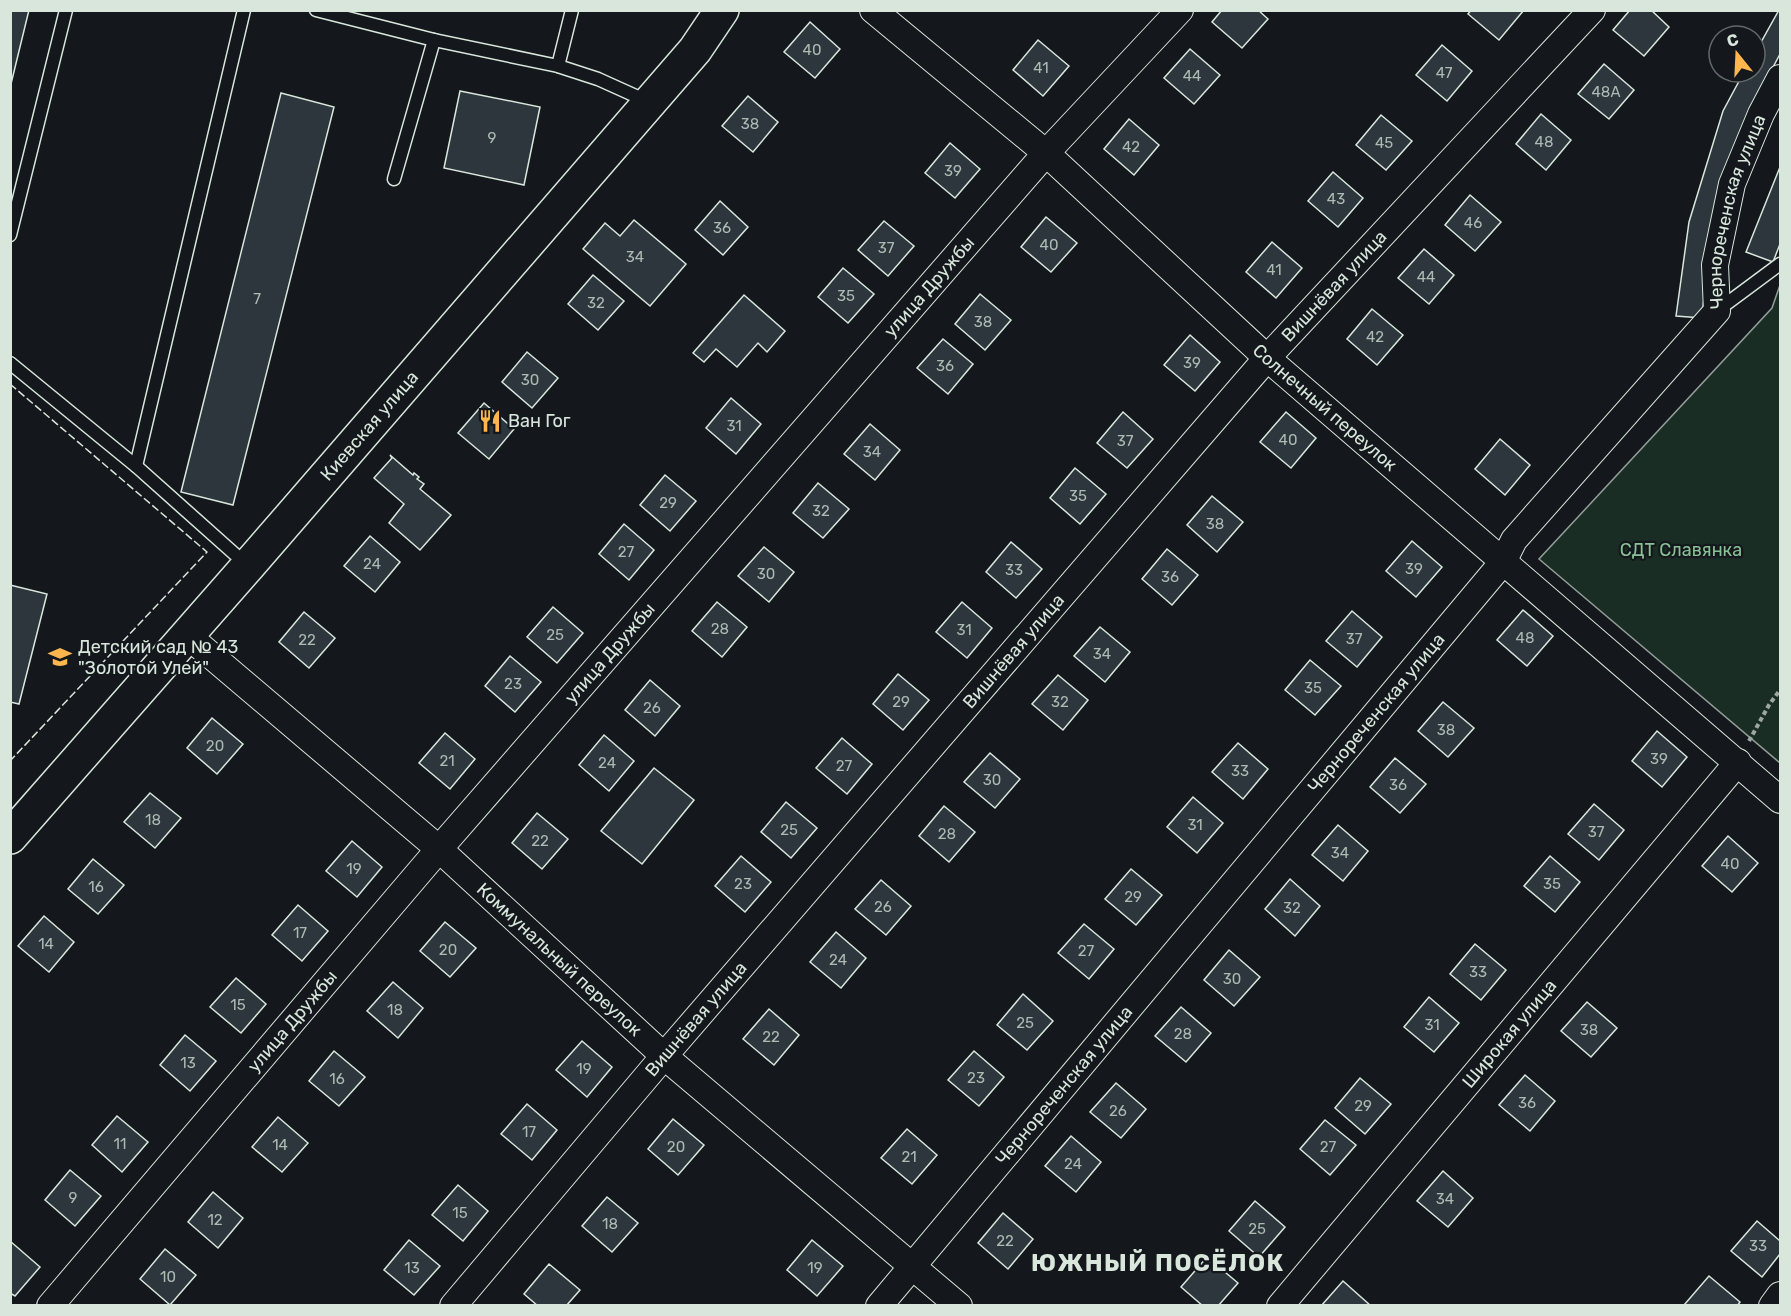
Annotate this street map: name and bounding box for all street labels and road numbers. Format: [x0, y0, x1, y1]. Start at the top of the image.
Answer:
street label: Чернореченская улица [1704, 111, 1771, 310]
street label: Вишнёвая улица [1277, 226, 1391, 346]
street label: улица Дружбы [879, 232, 979, 342]
street label: Солнечный переулок [1248, 339, 1402, 476]
street label: Киевская улица [316, 366, 423, 485]
street label: Вишнёвая улица [958, 589, 1069, 713]
street label: улица Дружбы [560, 598, 660, 708]
street label: Чернореченская улица [1303, 629, 1449, 797]
street label: Коммунальный переулок [472, 878, 647, 1041]
street label: Вишнёвая улица [641, 957, 751, 1081]
street label: улица Дружбы [243, 966, 342, 1077]
street label: Широкая улица [1457, 975, 1561, 1092]
street label: Чернореченская улица [991, 1001, 1137, 1170]

